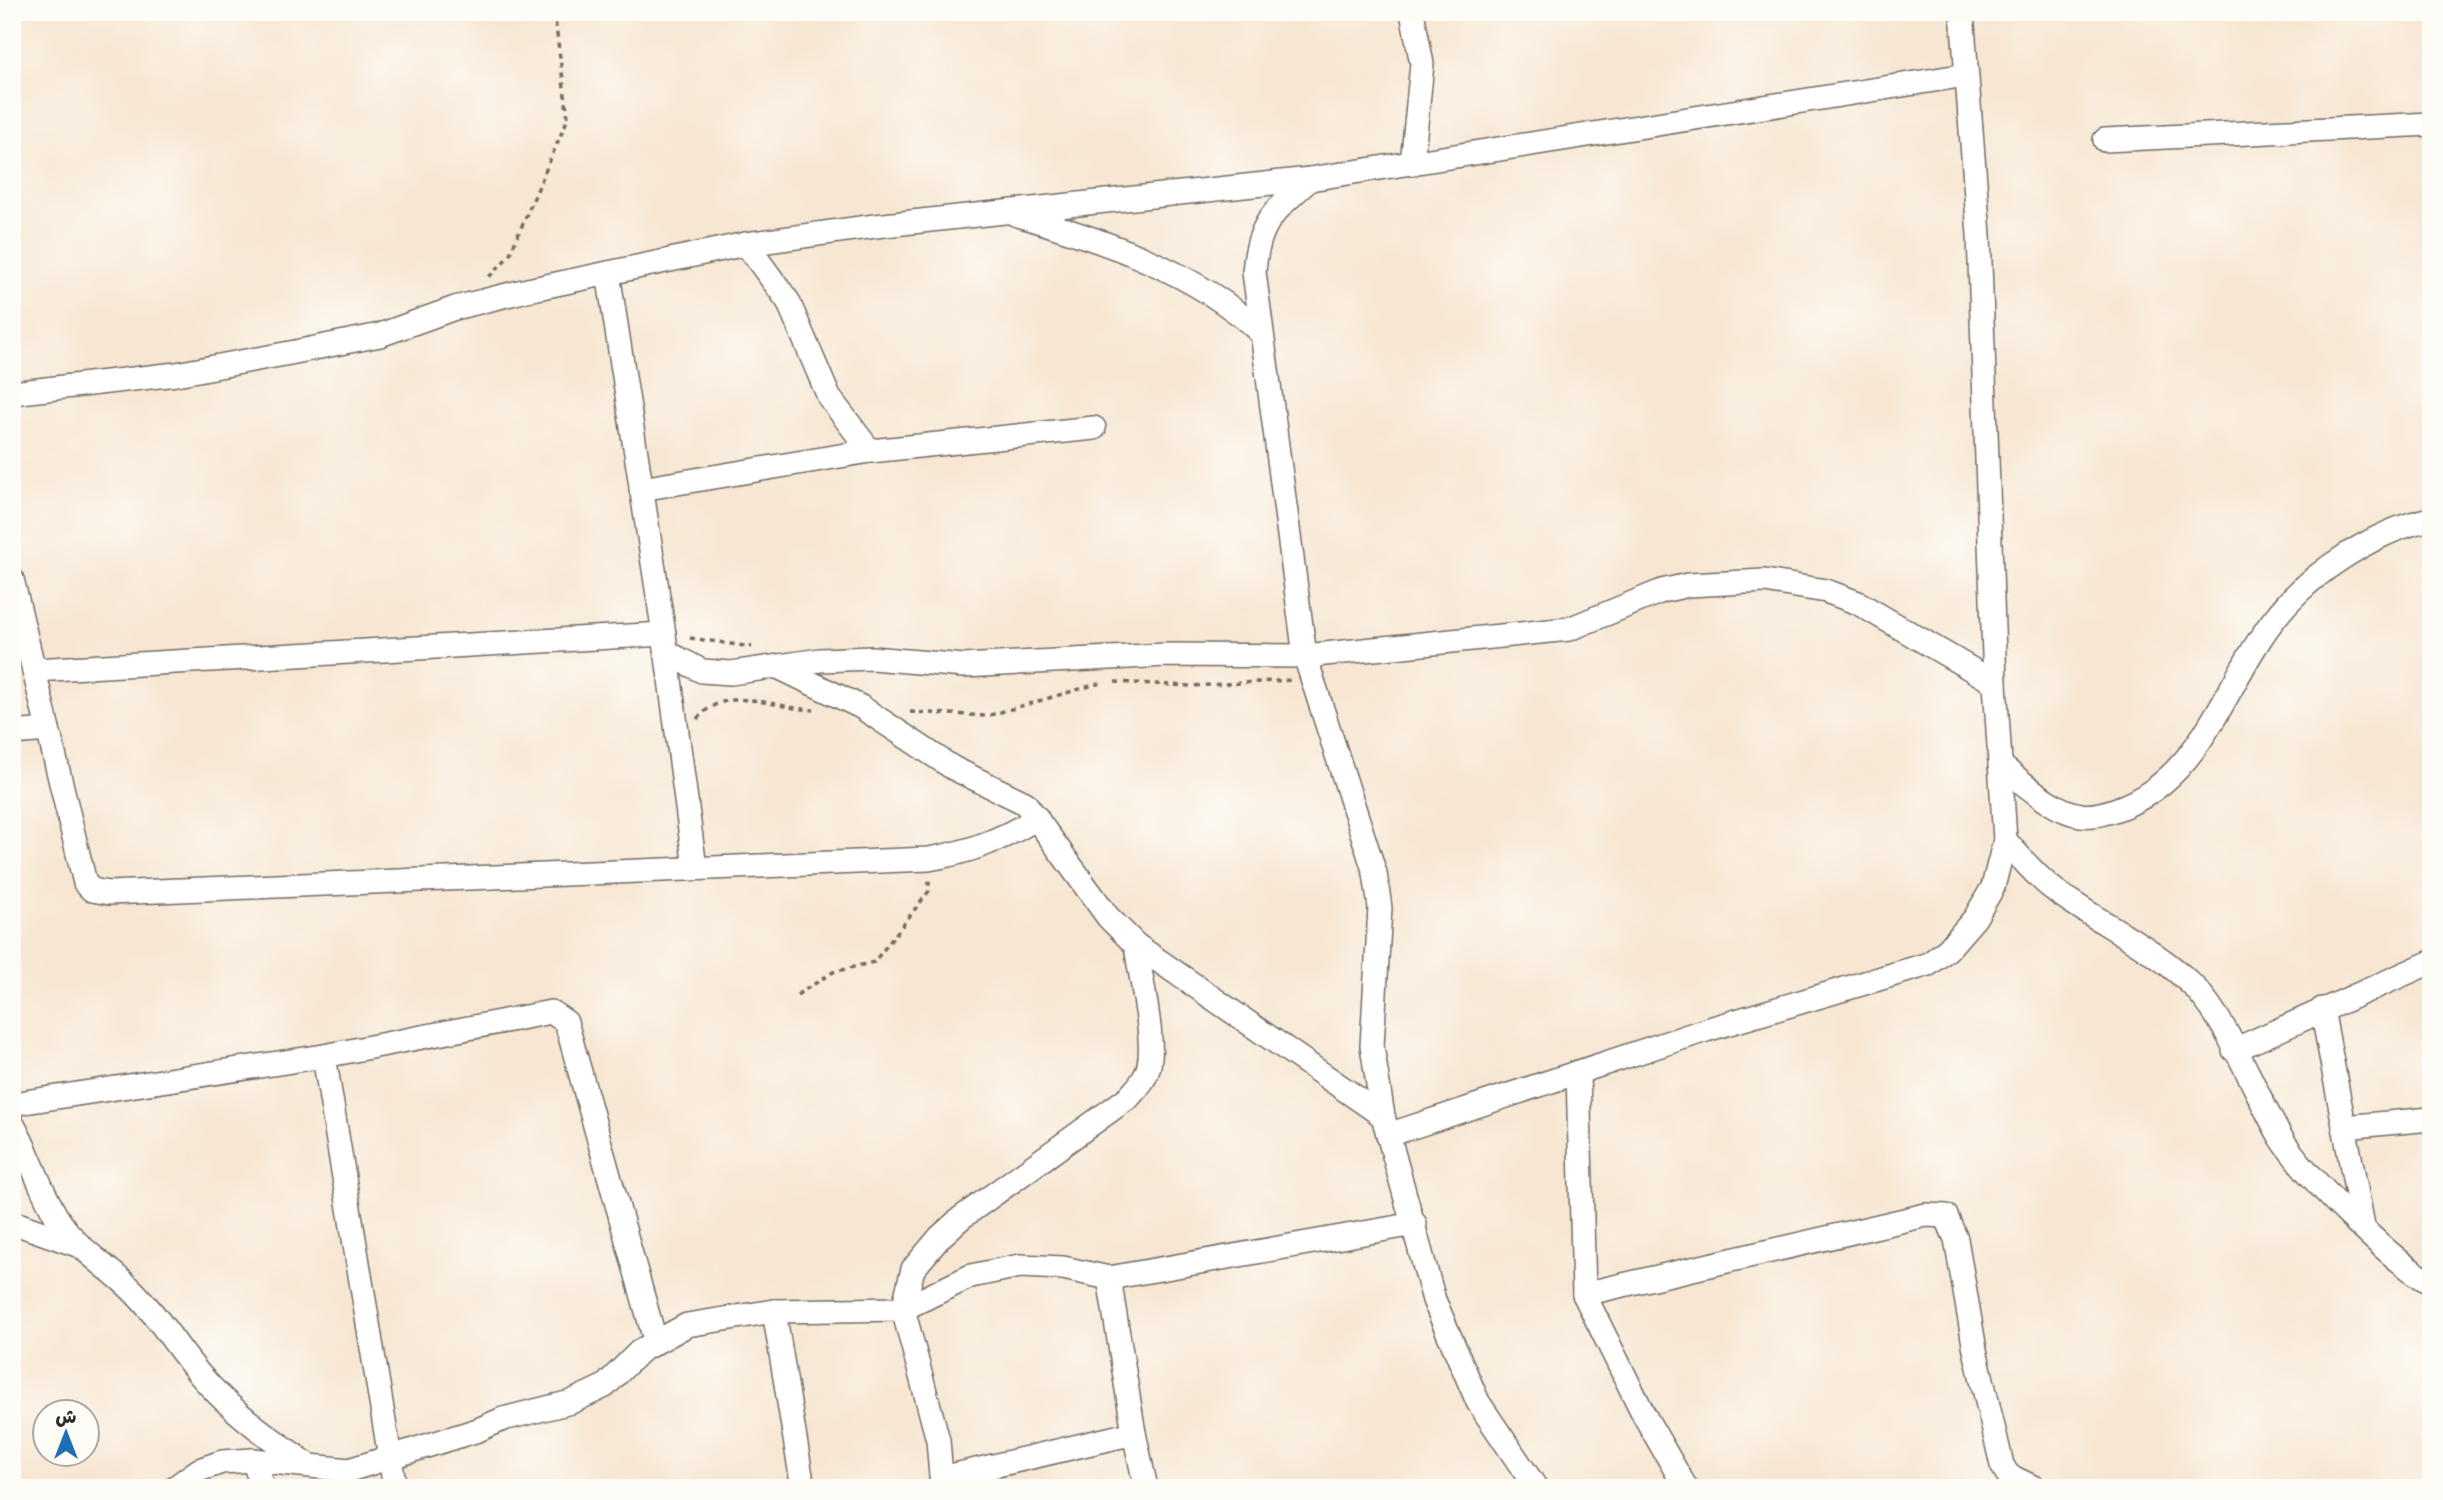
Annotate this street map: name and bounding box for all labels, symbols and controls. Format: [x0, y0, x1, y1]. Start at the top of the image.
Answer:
north arrow [32, 1398, 102, 1468]
text: ش [56, 1406, 77, 1428]

